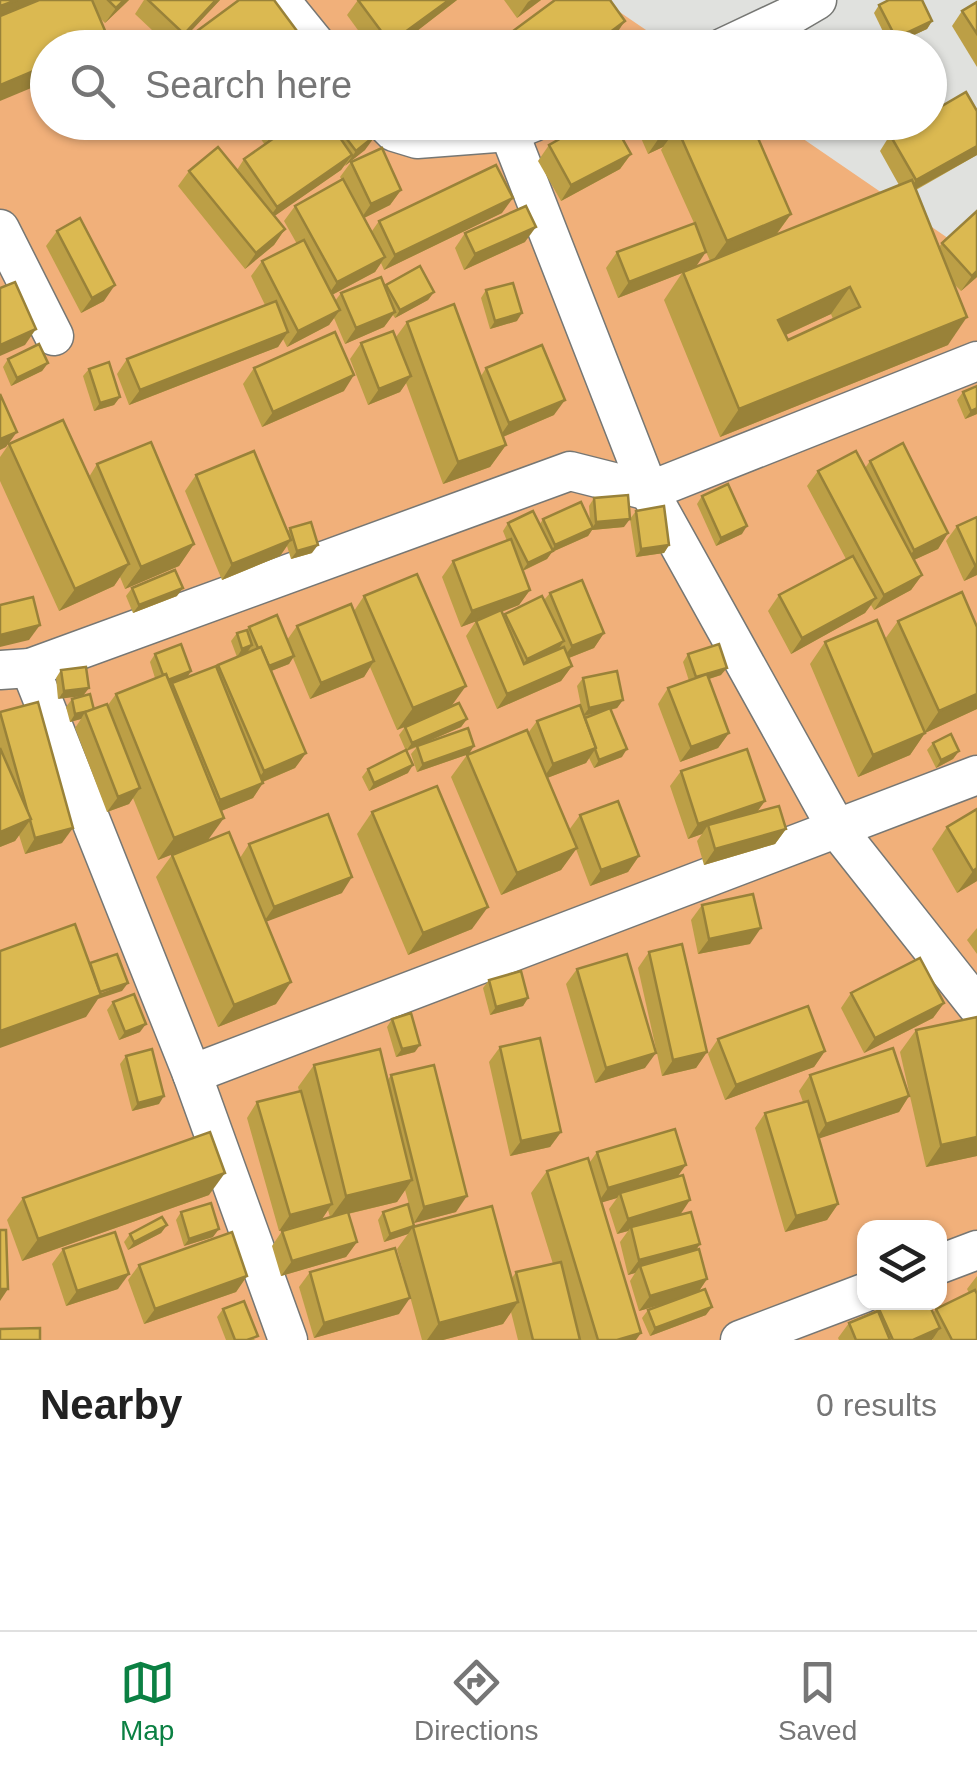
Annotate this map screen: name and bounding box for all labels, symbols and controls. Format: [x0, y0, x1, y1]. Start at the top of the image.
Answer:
search box [30, 30, 947, 140]
icon: search [65, 58, 120, 113]
text: Search here [145, 64, 352, 106]
map controls [857, 1220, 947, 1310]
button: layers [857, 1220, 947, 1310]
text: Nearby [40, 1381, 182, 1428]
text: 0 results [816, 1387, 937, 1423]
tab: Map [120, 1655, 175, 1747]
tab: Directions [414, 1655, 539, 1747]
tab: Saved [778, 1655, 857, 1747]

